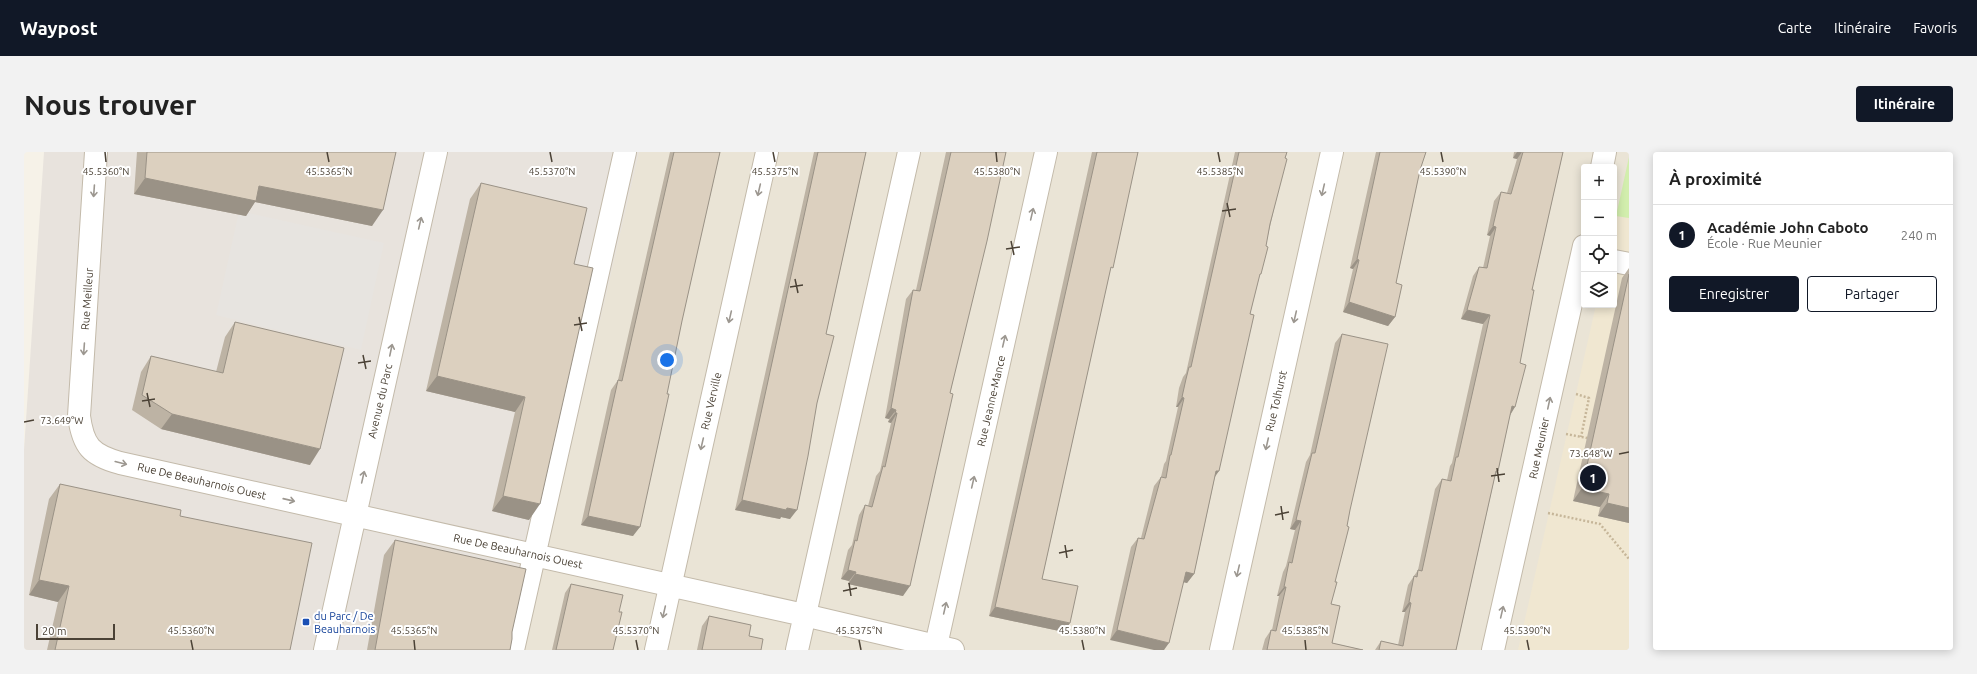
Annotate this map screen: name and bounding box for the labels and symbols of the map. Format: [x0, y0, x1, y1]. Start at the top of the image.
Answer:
text: 45.5360°N [83, 166, 129, 177]
text: 45.5365°N [306, 166, 352, 177]
text: 45.5370°N [529, 166, 575, 177]
text: 45.5375°N [752, 166, 798, 177]
text: 45.5380°N [974, 166, 1020, 177]
text: 45.5385°N [1197, 166, 1243, 177]
text: 45.5390°N [1420, 166, 1466, 177]
one-way arrow [754, 183, 762, 196]
one-way arrow [1319, 183, 1327, 196]
one-way arrow [90, 184, 97, 197]
one-way arrow [1029, 208, 1037, 221]
one-way arrow [417, 217, 425, 230]
street label: Rue Meilleur [79, 267, 95, 331]
one-way arrow [726, 310, 734, 323]
one-way arrow [1291, 310, 1299, 323]
one-way arrow [1001, 335, 1009, 348]
one-way arrow [80, 342, 87, 355]
one-way arrow [388, 344, 396, 357]
your location [657, 350, 677, 370]
street label: Rue Jeanne-Mance [975, 354, 1007, 448]
street label: Avenue du Parc [366, 363, 394, 439]
street label: Rue Tolhurst [1263, 369, 1289, 433]
street label: Rue Verville [699, 371, 723, 431]
one-way arrow [1546, 397, 1554, 410]
text: 73.649°W [40, 415, 84, 426]
street label: Rue Meunier [1527, 415, 1552, 480]
one-way arrow [697, 437, 705, 450]
one-way arrow [1262, 437, 1270, 450]
text: 73.648°W [1569, 448, 1613, 459]
one-way arrow [115, 460, 128, 467]
street label: Rue De Beauharnois Ouest [136, 460, 268, 502]
pin: 1 [1580, 463, 1606, 493]
one-way arrow [360, 471, 368, 484]
one-way arrow [969, 475, 977, 488]
one-way arrow [282, 497, 295, 505]
street label: Rue De Beauharnois Ouest [452, 531, 584, 571]
one-way arrow [1234, 564, 1242, 577]
one-way arrow [941, 602, 949, 615]
one-way arrow [660, 605, 668, 618]
one-way arrow [1498, 606, 1506, 619]
place label: du Parc / De Beauharnois [314, 610, 375, 635]
marker: du Parc / De Beauharnois [301, 617, 311, 627]
scale bar [36, 622, 115, 641]
text: 45.5360°N [168, 625, 214, 636]
text: 45.5365°N [391, 625, 437, 636]
text: 45.5370°N [613, 625, 659, 636]
text: 45.5375°N [836, 625, 882, 636]
text: 45.5380°N [1059, 625, 1105, 636]
text: 45.5385°N [1282, 625, 1328, 636]
text: 45.5390°N [1504, 625, 1550, 636]

